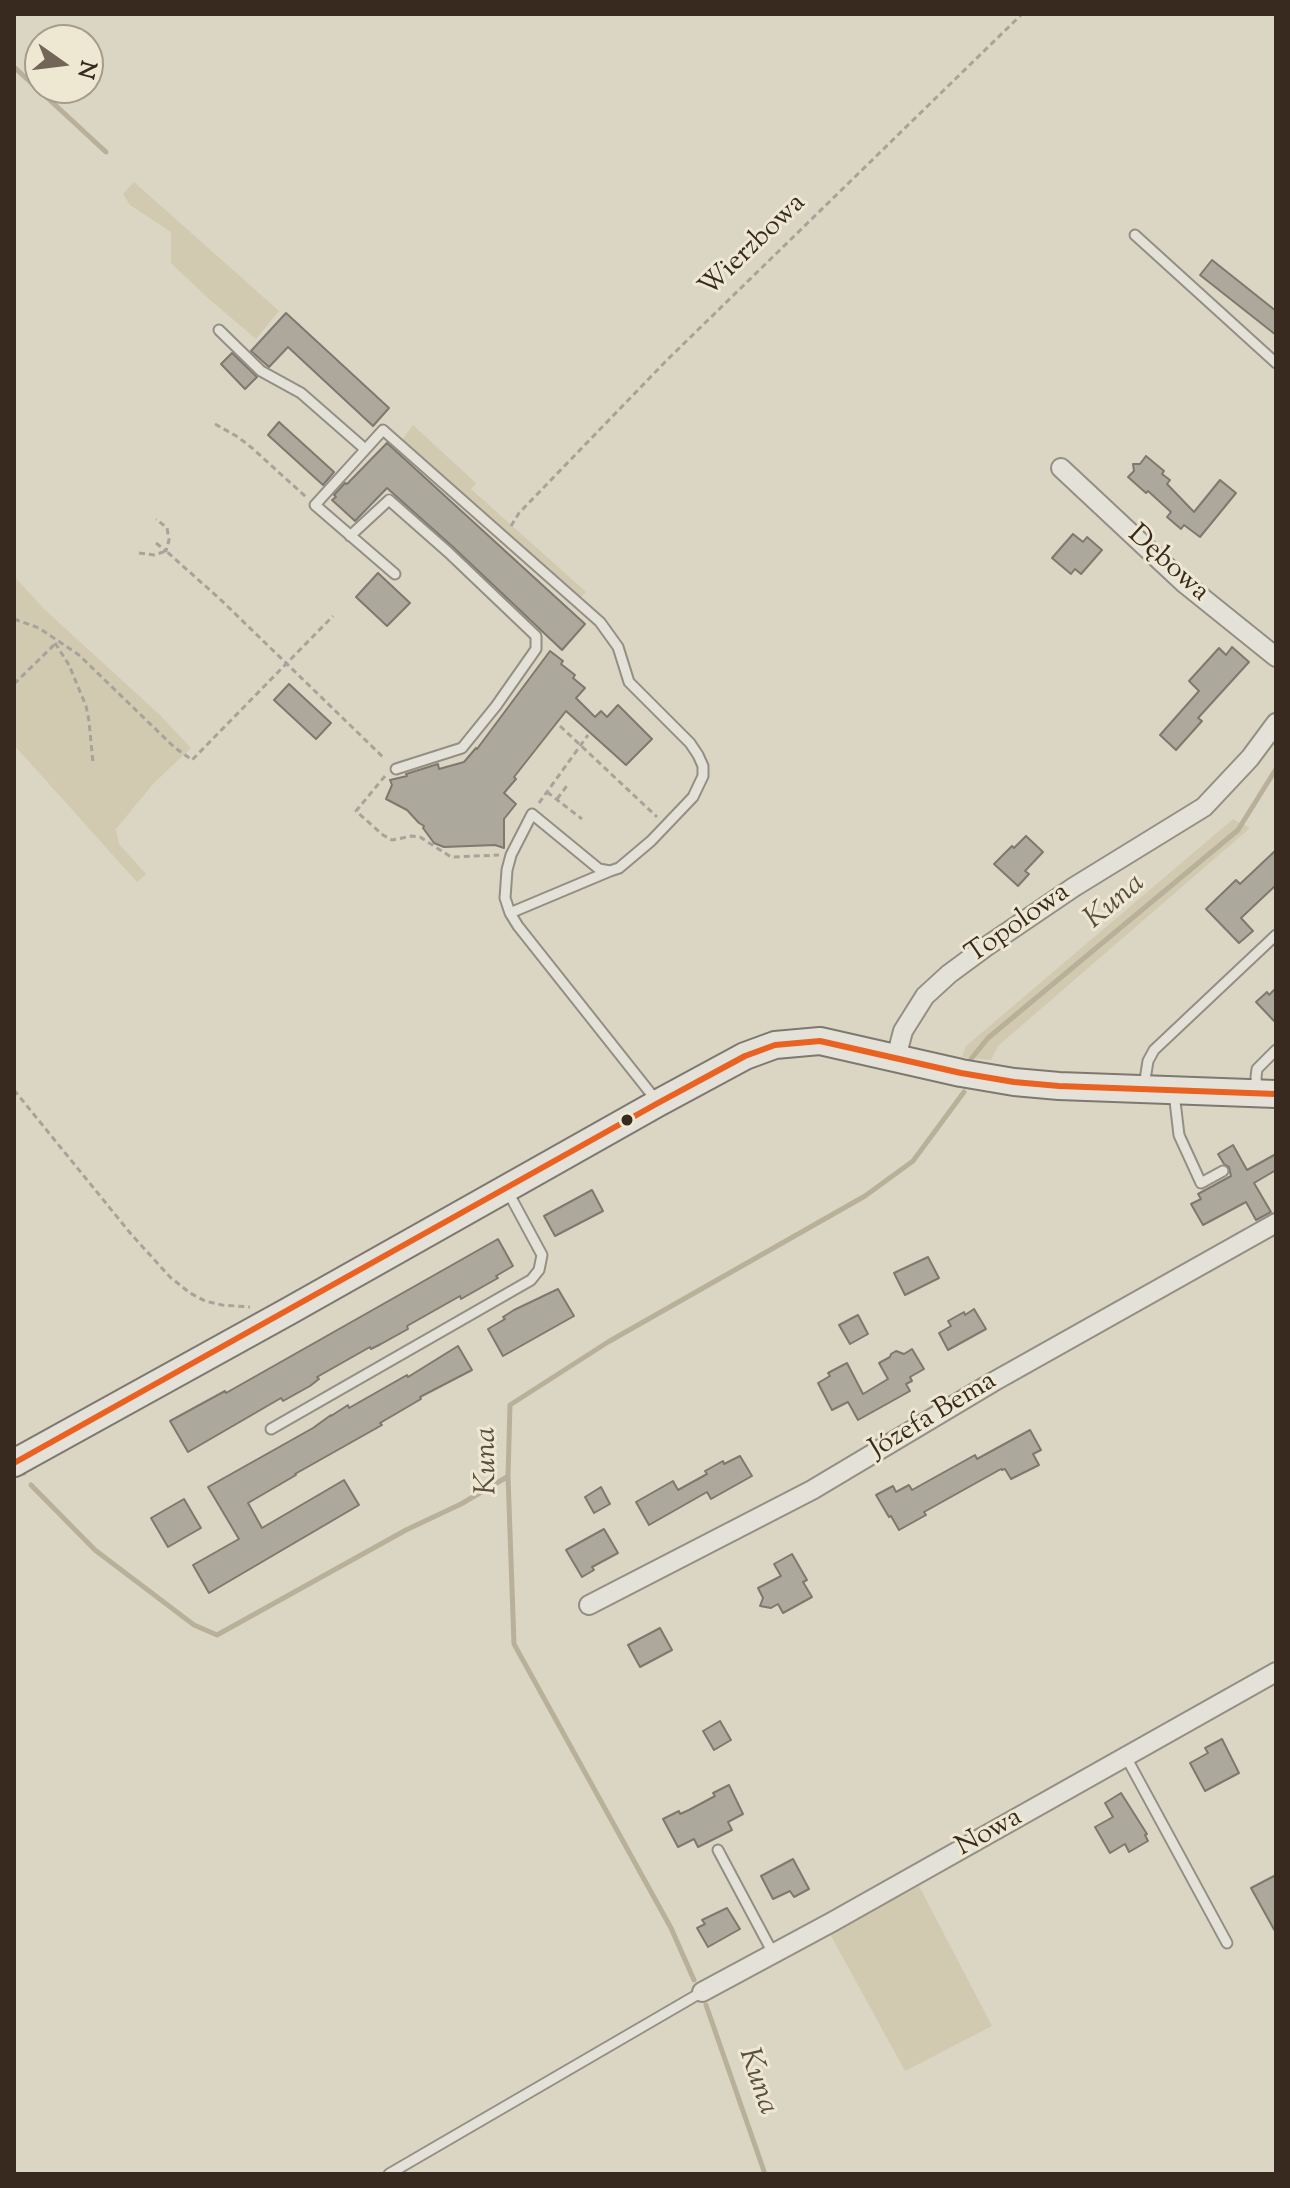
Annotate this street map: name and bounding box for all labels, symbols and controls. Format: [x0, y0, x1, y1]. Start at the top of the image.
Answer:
north arrow [24, 24, 104, 104]
text: N [68, 57, 103, 82]
street label: Wierzbowa [694, 188, 814, 306]
street label: Dębowa [1119, 520, 1215, 610]
water label: Kuna [1078, 867, 1154, 939]
street label: Topolowa [961, 877, 1077, 973]
unlabelled marker [619, 1112, 635, 1128]
street label: Józefa Bema [864, 1366, 1004, 1468]
water label: Kuna [470, 1427, 508, 1495]
street label: Nowa [951, 1802, 1029, 1866]
water label: Kuna [728, 2044, 784, 2120]

